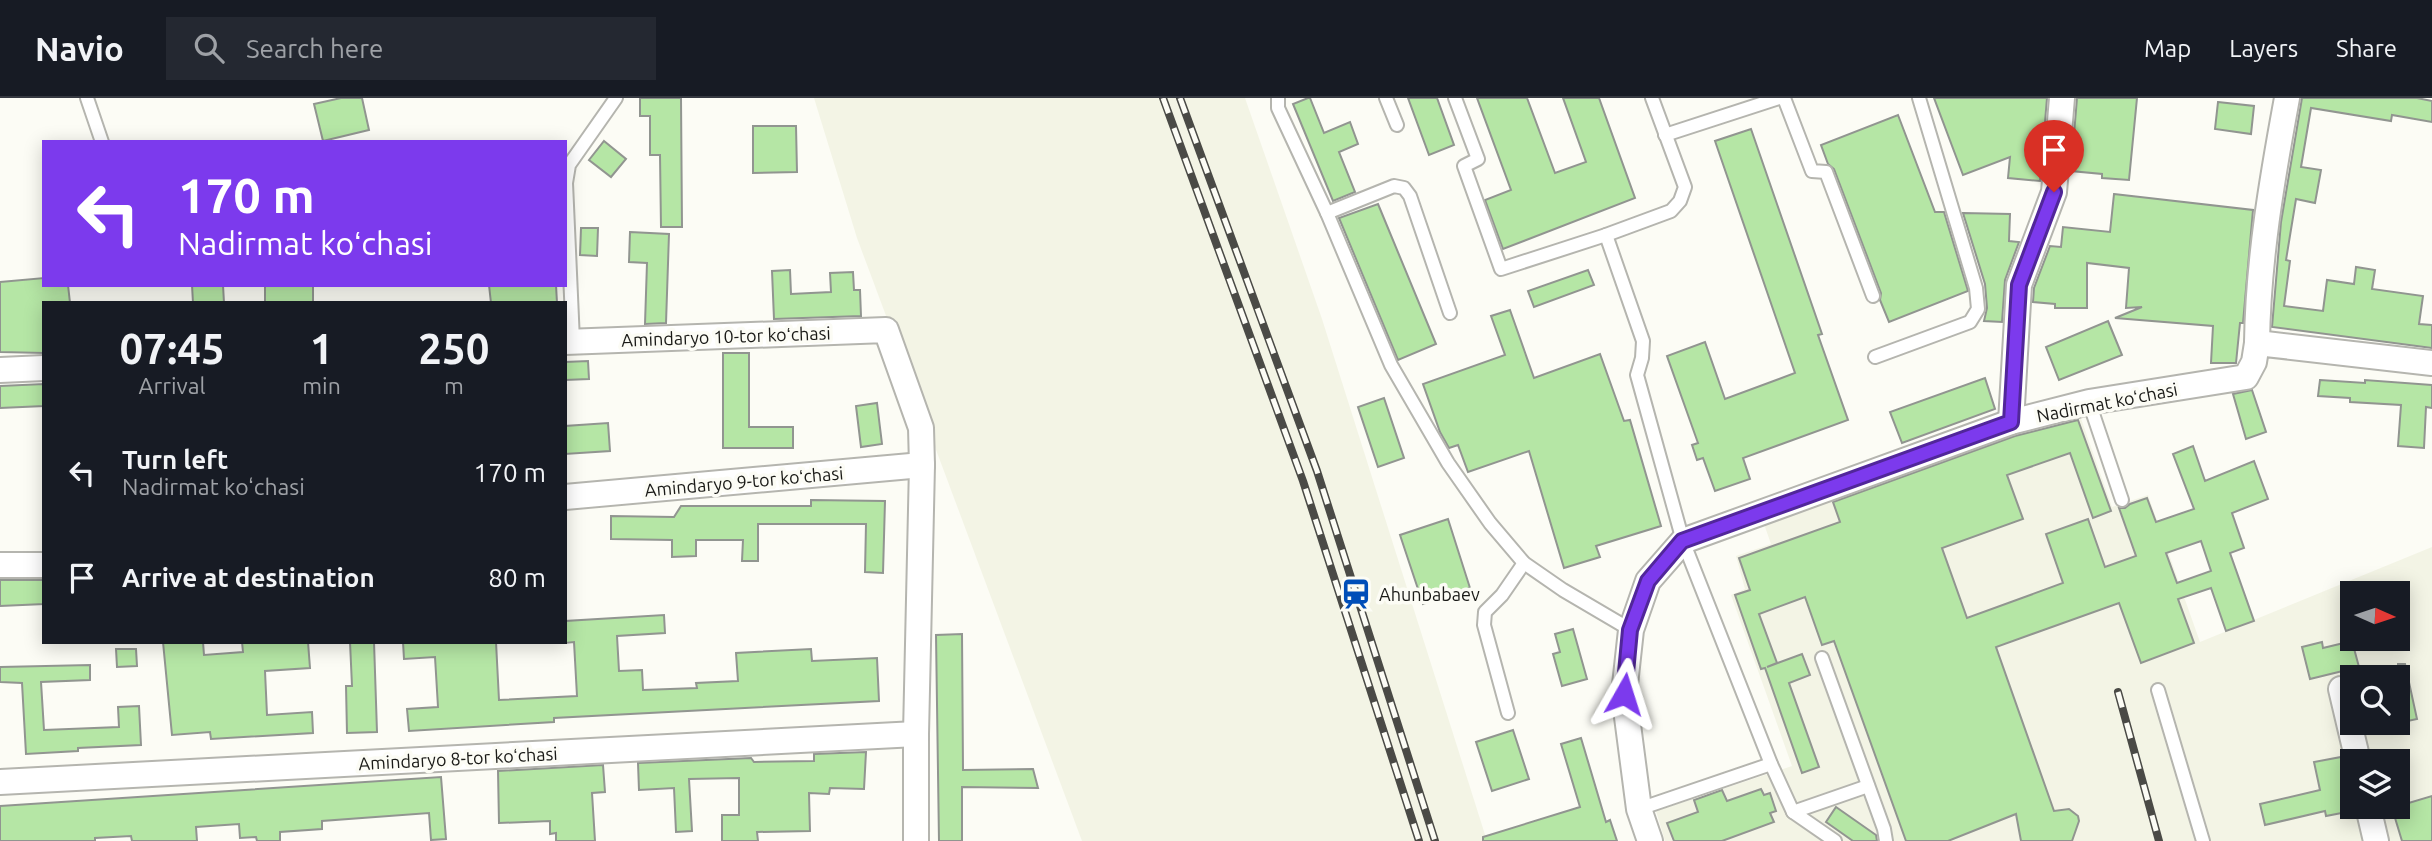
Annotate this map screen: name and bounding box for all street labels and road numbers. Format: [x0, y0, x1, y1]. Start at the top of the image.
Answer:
street label: Amindaryo 10-tor koʻchasi [621, 322, 831, 350]
street label: Nadirmat koʻchasi [2035, 379, 2179, 425]
street label: Amindaryo 9-tor koʻchasi [644, 462, 844, 500]
street label: Amindaryo 8-tor koʻchasi [358, 743, 558, 773]

